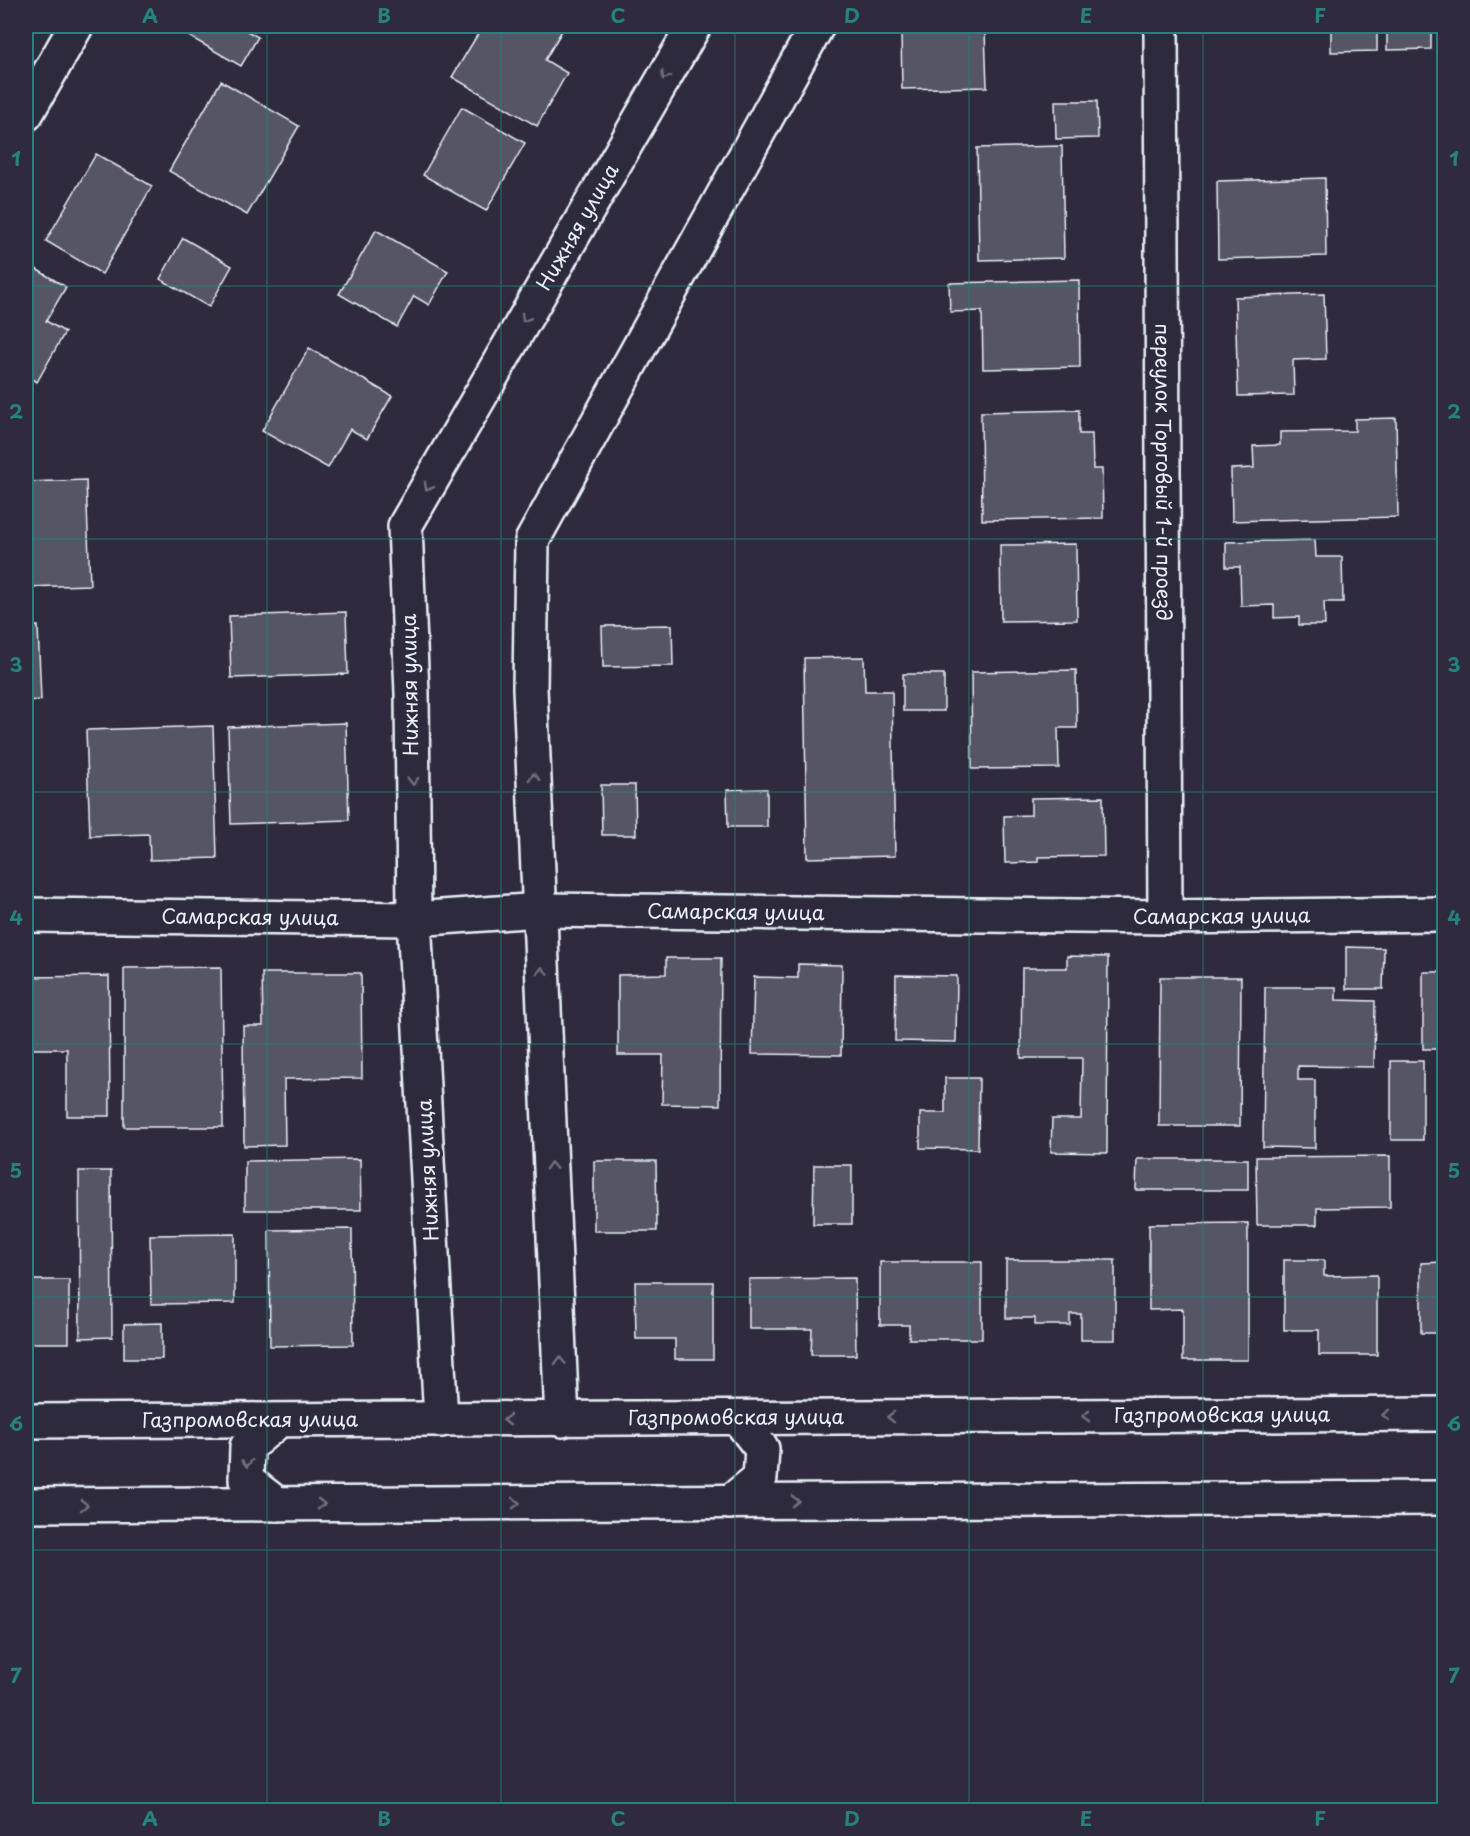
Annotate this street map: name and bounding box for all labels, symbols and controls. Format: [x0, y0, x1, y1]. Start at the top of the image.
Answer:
text: A [142, 0, 158, 30]
text: B [377, 0, 391, 30]
text: C [610, 0, 626, 30]
text: D [844, 0, 860, 30]
text: E [1080, 0, 1092, 30]
text: F [1314, 0, 1326, 30]
one-way arrow [660, 70, 672, 80]
text: 1 [11, 143, 21, 173]
text: 1 [1449, 143, 1459, 173]
street label: Нижняя улица [528, 157, 626, 296]
one-way arrow [521, 312, 532, 322]
street label: переулок Торговый 1-й проезд [1148, 323, 1180, 621]
text: 2 [9, 396, 23, 426]
text: 2 [1447, 396, 1461, 426]
one-way arrow [424, 481, 435, 491]
street label: Нижняя улица [393, 613, 425, 756]
text: 3 [9, 649, 23, 679]
text: 3 [1447, 649, 1461, 679]
one-way arrow [528, 772, 541, 781]
one-way arrow [406, 776, 419, 785]
street label: Самарская улица [647, 895, 825, 927]
street label: Самарская улица [1133, 899, 1311, 931]
street label: Самарская улица [161, 900, 339, 932]
text: 4 [9, 902, 23, 932]
text: 4 [1447, 902, 1461, 932]
one-way arrow [536, 967, 549, 976]
street label: Нижняя улица [408, 1098, 446, 1242]
text: 5 [10, 1155, 22, 1185]
text: 5 [1448, 1155, 1460, 1185]
one-way arrow [545, 1162, 558, 1171]
one-way arrow [553, 1357, 566, 1366]
street label: Газпромовская улица [1114, 1399, 1331, 1430]
street label: Газпромовская улица [628, 1401, 845, 1432]
street label: Газпромовская улица [142, 1403, 359, 1434]
text: 6 [9, 1408, 23, 1438]
one-way arrow [1382, 1408, 1391, 1421]
text: 6 [1447, 1408, 1461, 1438]
one-way arrow [1082, 1410, 1091, 1422]
one-way arrow [887, 1411, 896, 1423]
one-way arrow [503, 1414, 512, 1426]
one-way arrow [240, 1458, 253, 1467]
one-way arrow [790, 1495, 799, 1507]
one-way arrow [511, 1497, 520, 1509]
one-way arrow [316, 1498, 325, 1510]
one-way arrow [79, 1499, 88, 1511]
text: 7 [10, 1660, 22, 1690]
text: 7 [1448, 1660, 1460, 1690]
text: A [142, 1803, 158, 1833]
text: B [377, 1803, 391, 1833]
text: C [610, 1803, 626, 1833]
text: D [844, 1803, 860, 1833]
text: E [1080, 1803, 1092, 1833]
text: F [1314, 1803, 1326, 1833]

